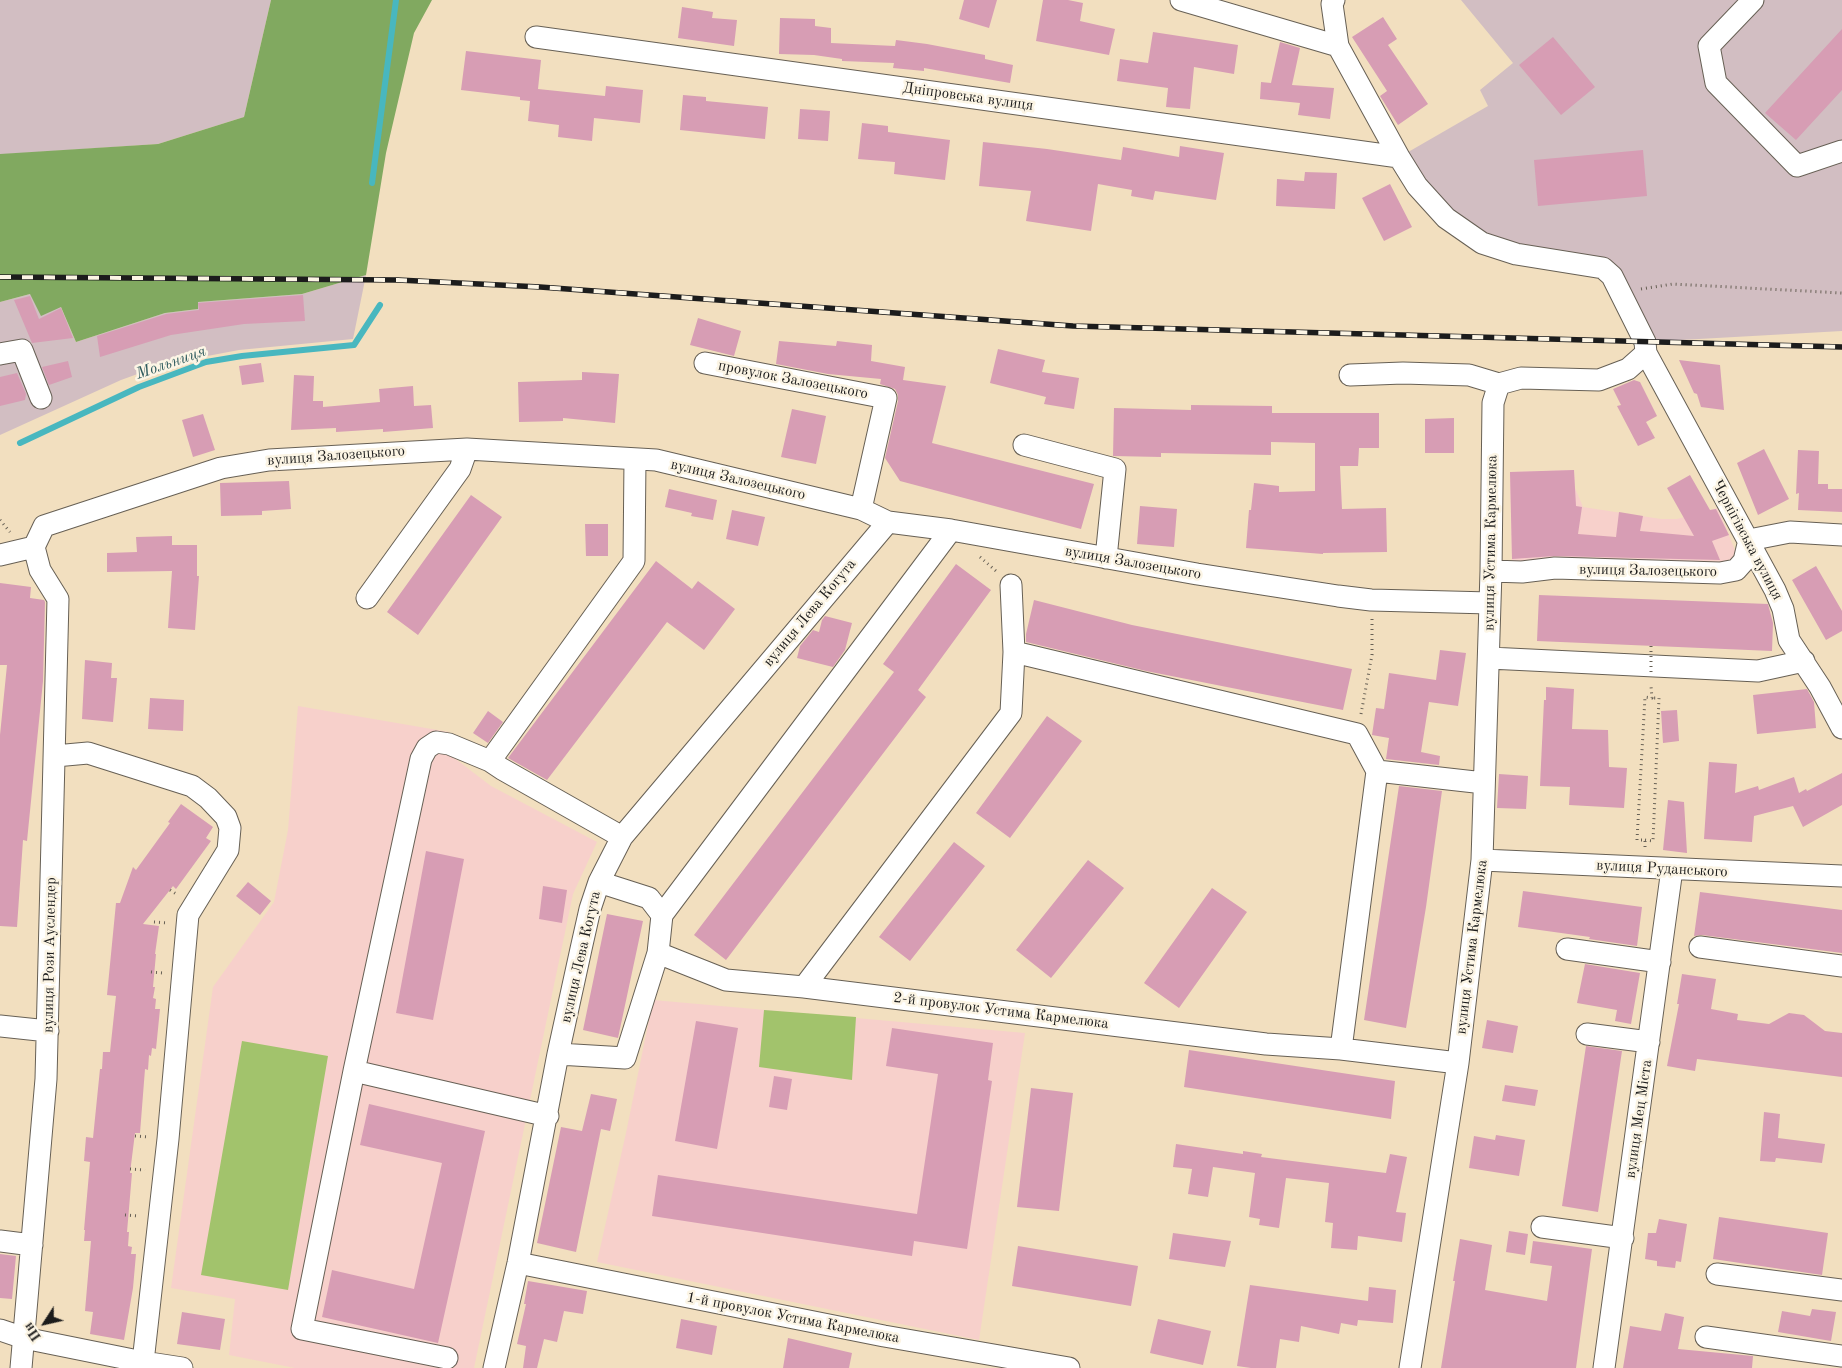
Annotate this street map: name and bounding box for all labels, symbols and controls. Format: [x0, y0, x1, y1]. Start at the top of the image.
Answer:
street label: Дніпровська вулиця [901, 79, 1035, 115]
water label: Мольниця [133, 342, 209, 384]
street label: провулок Залозецького [717, 357, 869, 403]
street label: вулиця Залозецького [267, 442, 405, 470]
street label: вулиця Устима Кармелюка [1480, 455, 1502, 631]
street label: вулиця Залозецького [669, 456, 807, 504]
street label: Чернігівська вулиця [1708, 477, 1786, 603]
street label: вулиця Залозецького [1064, 542, 1202, 584]
street label: вулиця Лева Когута [760, 556, 860, 670]
street label: вулиця Залозецького [1579, 561, 1717, 581]
street label: вулиця Руданського [1596, 857, 1728, 881]
street label: вулиця Устима Кармелюка [1452, 859, 1492, 1035]
street label: вулиця Рози Ауслендер [40, 877, 60, 1033]
street label: вулиця Лева Когута [557, 889, 605, 1025]
street label: 2-й провулок Устима Кармелюка [892, 989, 1110, 1033]
street label: вулиця Мец Міста [1622, 1058, 1656, 1180]
street label: 1-й провулок Устима Кармелюка [685, 1288, 901, 1348]
north arrow [20, 1298, 70, 1348]
text: Пн [21, 1320, 44, 1344]

